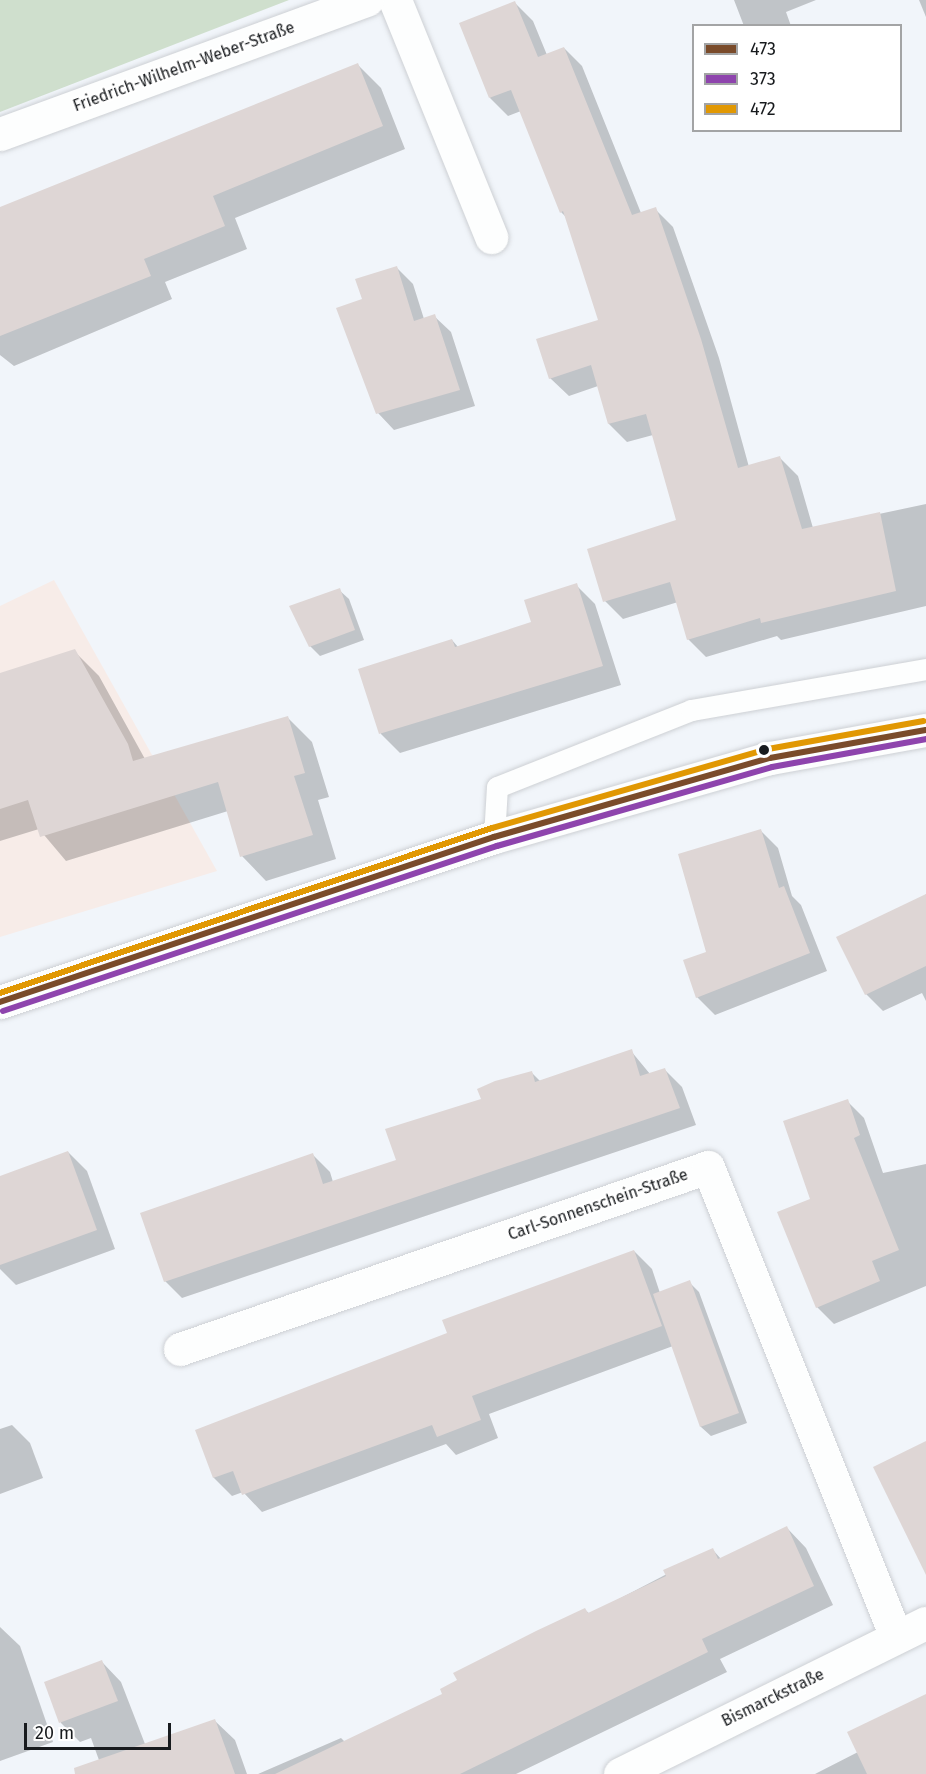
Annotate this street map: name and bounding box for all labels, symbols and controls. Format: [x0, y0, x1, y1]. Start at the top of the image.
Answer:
street label: Friedrich-Wilhelm-Weber-Straße [71, 18, 297, 116]
legend [692, 24, 902, 132]
text: 473 [750, 38, 776, 60]
text: 373 [750, 68, 776, 90]
text: 472 [750, 98, 776, 120]
unlabelled marker [758, 744, 770, 756]
street label: Carl-Sonnenschein-Straße [506, 1165, 690, 1245]
street label: Bismarckstraße [719, 1665, 827, 1731]
scale bar [27, 1711, 174, 1749]
text: 20 m [35, 1722, 74, 1744]

